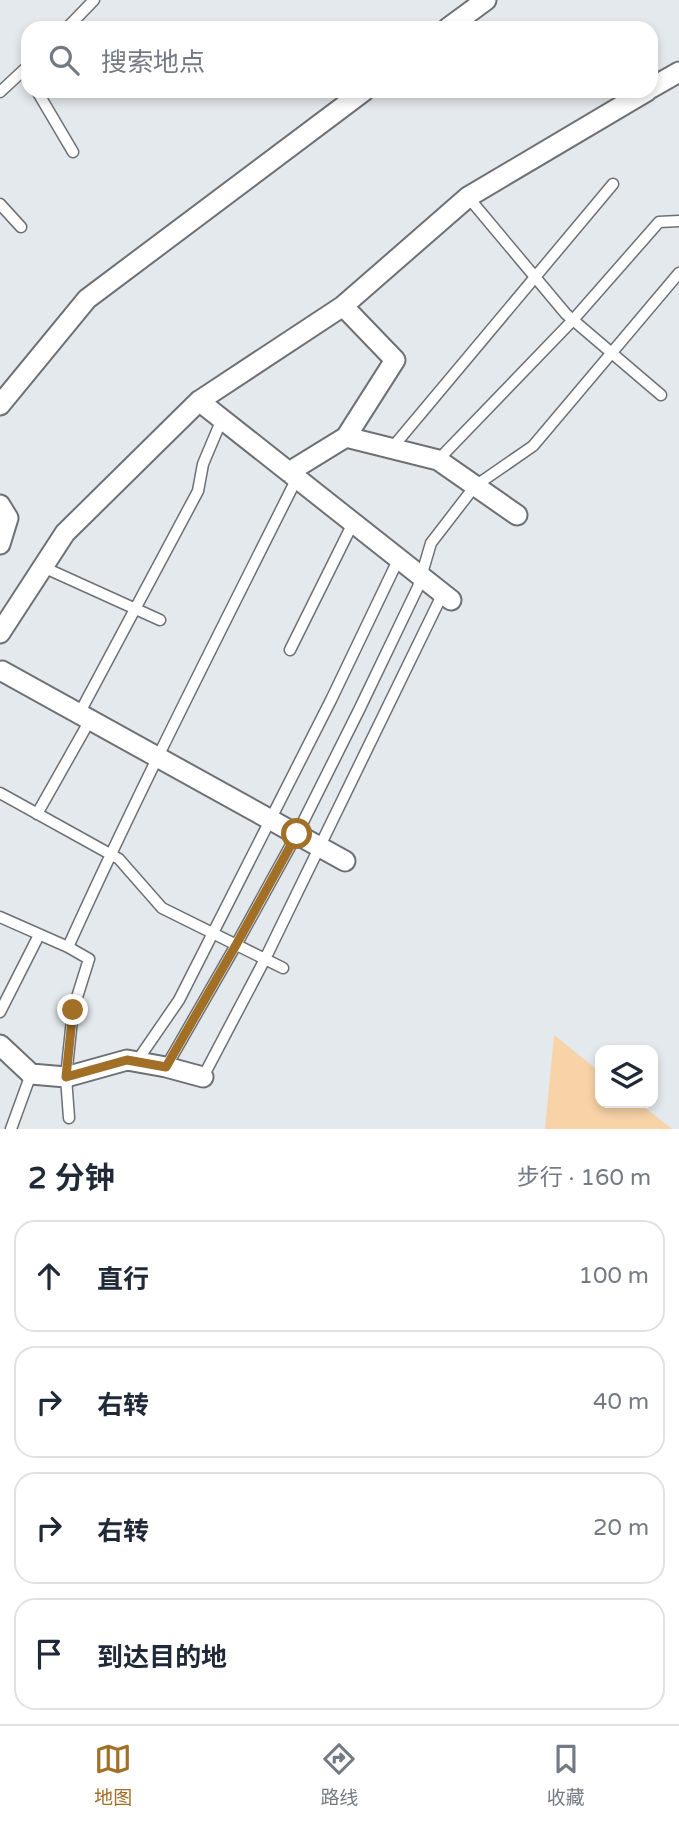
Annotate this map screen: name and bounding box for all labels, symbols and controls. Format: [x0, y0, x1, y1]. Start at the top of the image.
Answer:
search box [21, 21, 658, 98]
icon: search [45, 41, 83, 79]
text: 搜索地点 [101, 47, 205, 78]
route start [281, 818, 312, 849]
route end [57, 994, 88, 1025]
map controls [595, 1045, 658, 1108]
button: layers [595, 1045, 658, 1108]
text: 2 分钟 [28, 1160, 115, 1197]
text: 步行 · 160 m [517, 1164, 651, 1192]
icon: ahead [30, 1257, 68, 1295]
text: 100 m [579, 1262, 649, 1290]
text: 直行 [97, 1264, 149, 1295]
icon: right [30, 1383, 68, 1421]
text: 40 m [593, 1388, 649, 1416]
text: 右转 [97, 1390, 149, 1421]
icon: right [30, 1509, 68, 1547]
text: 20 m [593, 1514, 649, 1542]
text: 右转 [97, 1516, 149, 1547]
icon: arrive [30, 1635, 68, 1673]
text: 到达目的地 [97, 1642, 227, 1673]
tab: 地图 [94, 1740, 132, 1809]
tab: 路线 [320, 1740, 359, 1809]
tab: 收藏 [547, 1740, 585, 1809]

